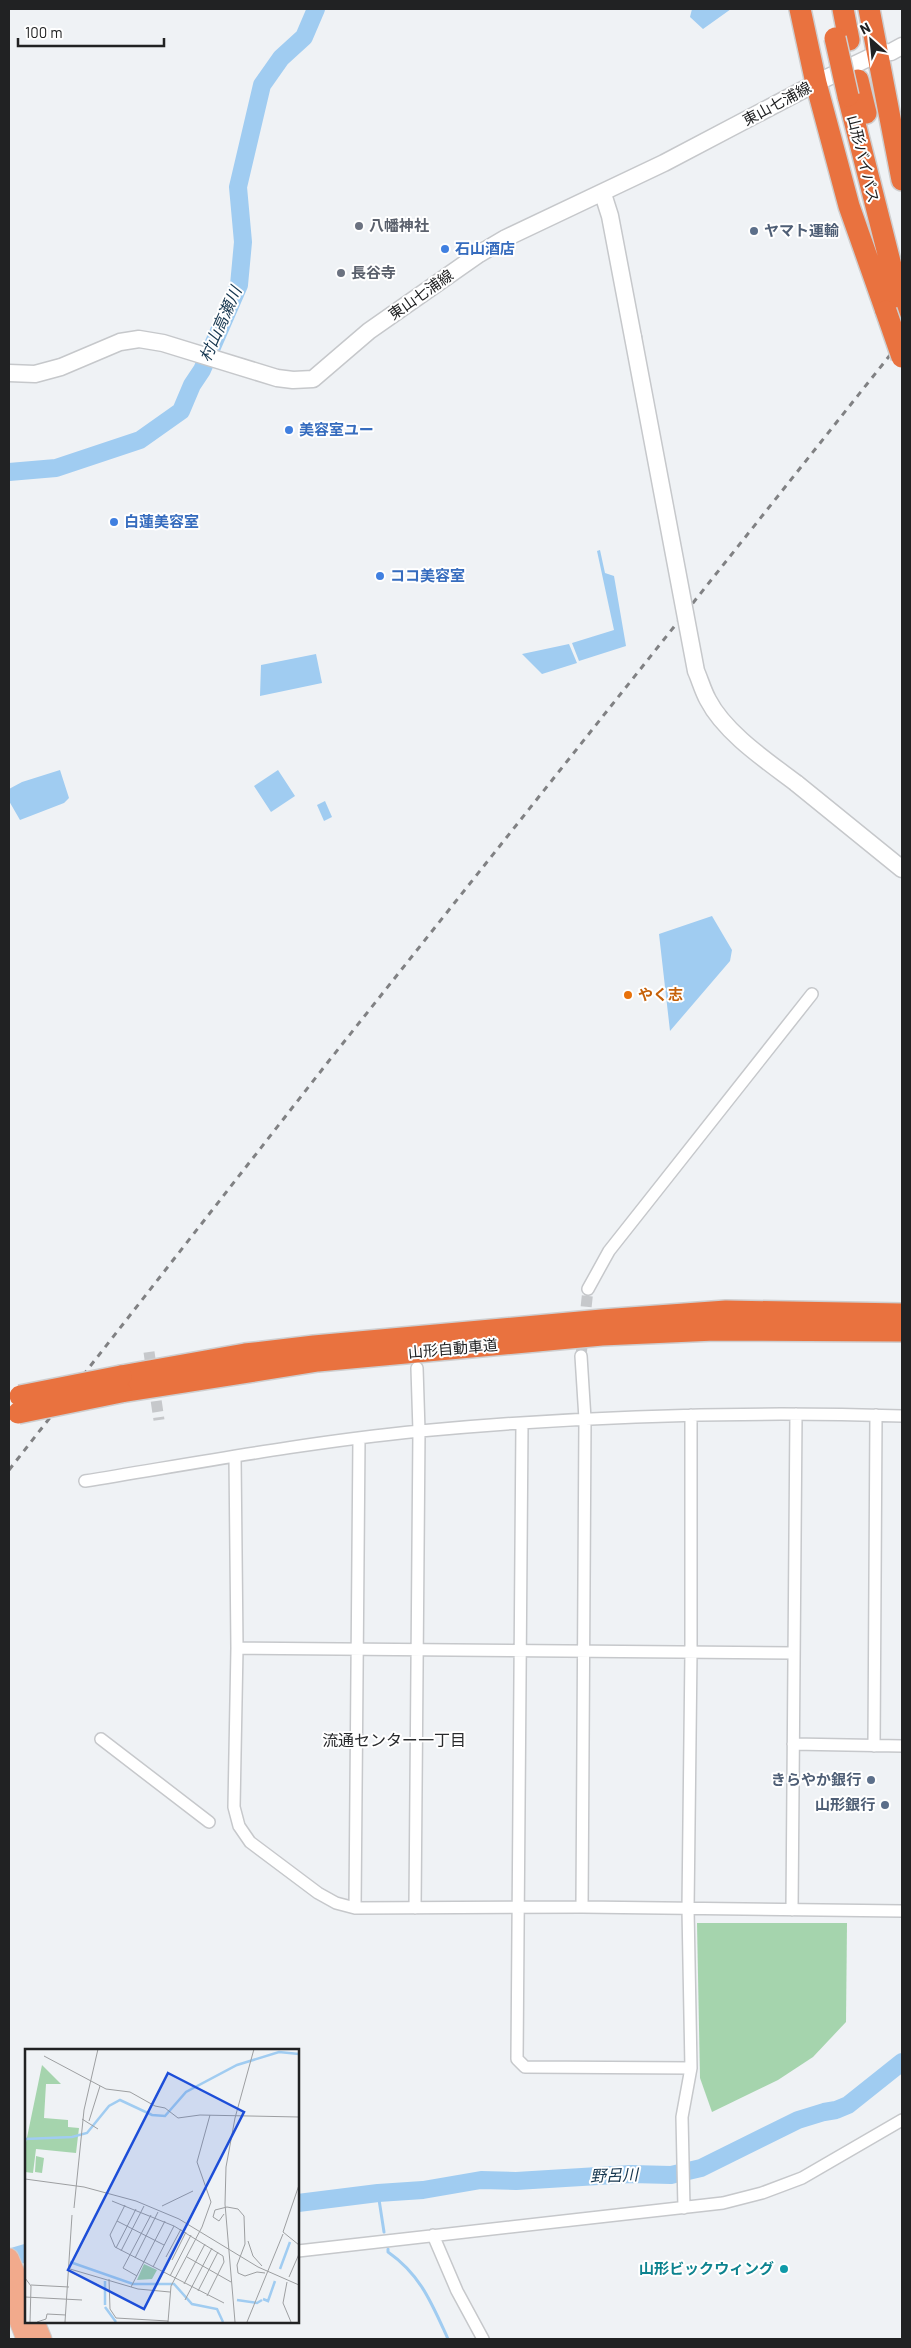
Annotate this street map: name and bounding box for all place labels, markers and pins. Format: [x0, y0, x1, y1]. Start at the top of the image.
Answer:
place label: 八幡神社 [369, 216, 429, 234]
marker: 八幡神社 [353, 220, 365, 232]
place label: ヤマト運輸 [764, 221, 839, 239]
marker: ヤマト運輸 [748, 225, 760, 237]
place label: 石山酒店 [455, 239, 515, 257]
marker: 石山酒店 [439, 243, 451, 255]
place label: 長谷寺 [351, 263, 396, 281]
marker: 長谷寺 [335, 267, 347, 279]
place label: 美容室ユー [299, 420, 374, 438]
marker: 美容室ユー [283, 424, 295, 436]
place label: 白蓮美容室 [124, 512, 199, 530]
marker: 白蓮美容室 [108, 516, 120, 528]
place label: ココ美容室 [390, 566, 465, 584]
marker: ココ美容室 [374, 570, 386, 582]
place label: やく志 [638, 985, 683, 1003]
marker: やく志 [622, 989, 634, 1001]
place label: きらやか銀行 [771, 1770, 861, 1788]
marker: きらやか銀行 [865, 1774, 877, 1786]
place label: 山形銀行 [815, 1795, 875, 1813]
marker: 山形銀行 [879, 1799, 891, 1811]
place label: 山形ビックウィング [639, 2259, 774, 2277]
marker: 山形ビックウィング [778, 2263, 790, 2275]

